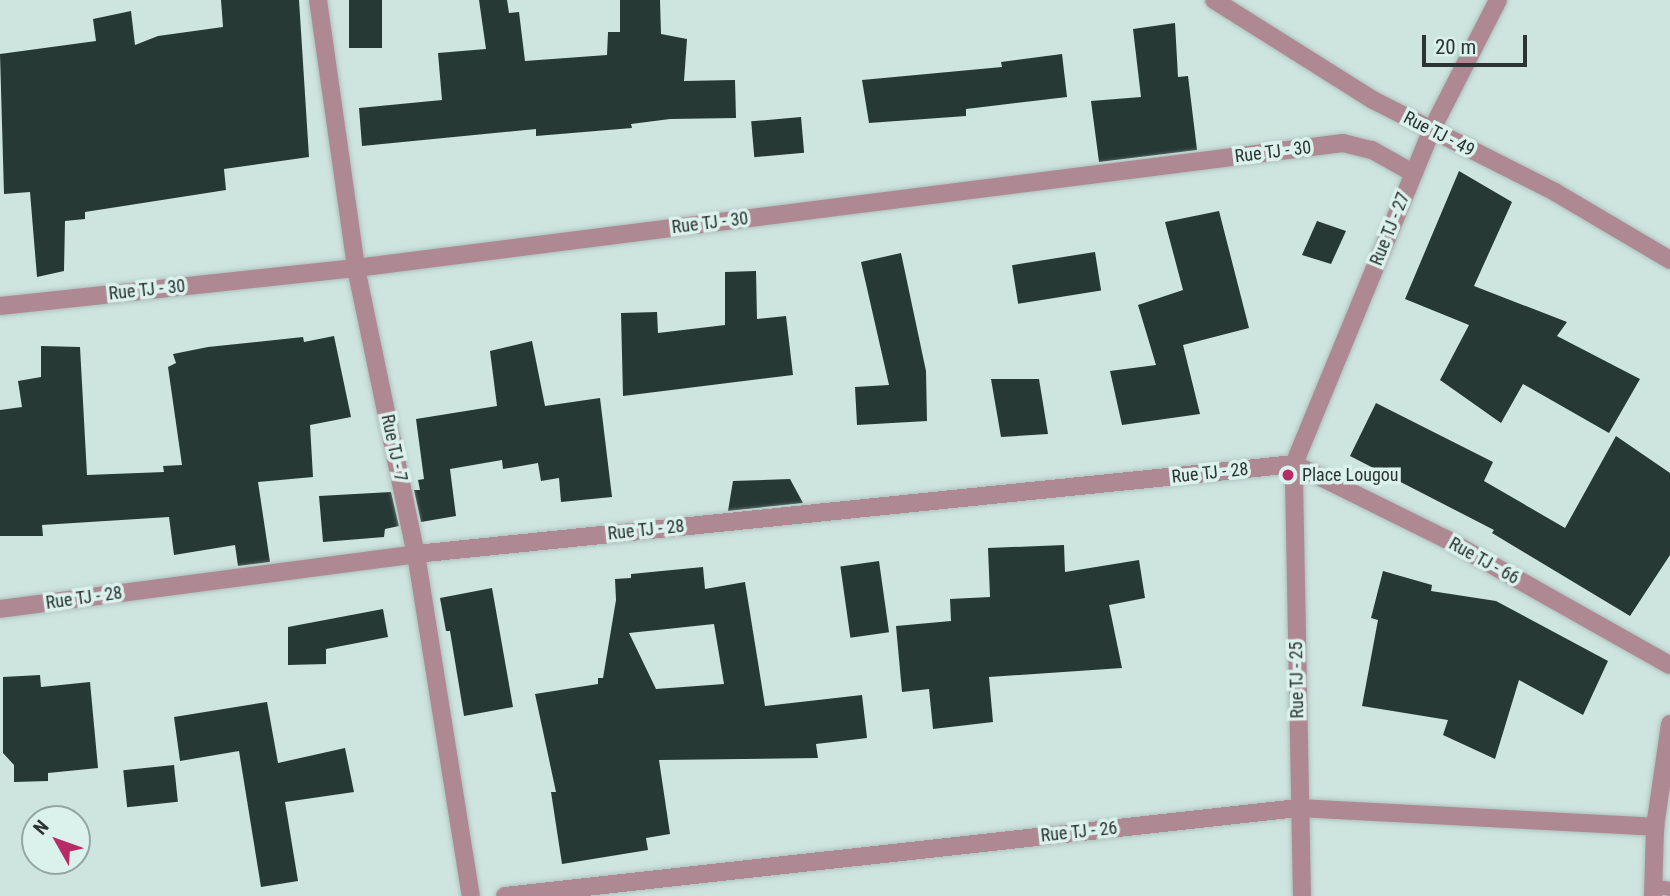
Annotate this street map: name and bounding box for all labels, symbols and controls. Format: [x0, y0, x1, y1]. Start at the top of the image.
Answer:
scale bar [1425, 21, 1530, 65]
text: 20 m [1435, 35, 1476, 59]
street label: Rue TJ - 49 [1400, 107, 1478, 161]
street label: Rue TJ - 30 [1233, 137, 1313, 167]
street label: Rue TJ - 27 [1366, 189, 1414, 269]
street label: Rue TJ - 30 [670, 208, 750, 238]
street label: Rue TJ - 30 [107, 275, 187, 305]
street label: Rue TJ - 7 [376, 412, 412, 484]
street label: Rue TJ - 28 [1170, 458, 1250, 488]
place label: Place Lougou [1302, 464, 1399, 486]
marker: Place Lougou [1280, 467, 1296, 483]
street label: Rue TJ - 28 [606, 515, 686, 545]
street label: Rue TJ - 66 [1445, 533, 1523, 589]
street label: Rue TJ - 28 [44, 582, 124, 614]
street label: Rue TJ - 25 [1286, 641, 1308, 719]
north arrow [21, 805, 91, 875]
text: N [29, 816, 54, 839]
street label: Rue TJ - 26 [1039, 817, 1119, 847]

